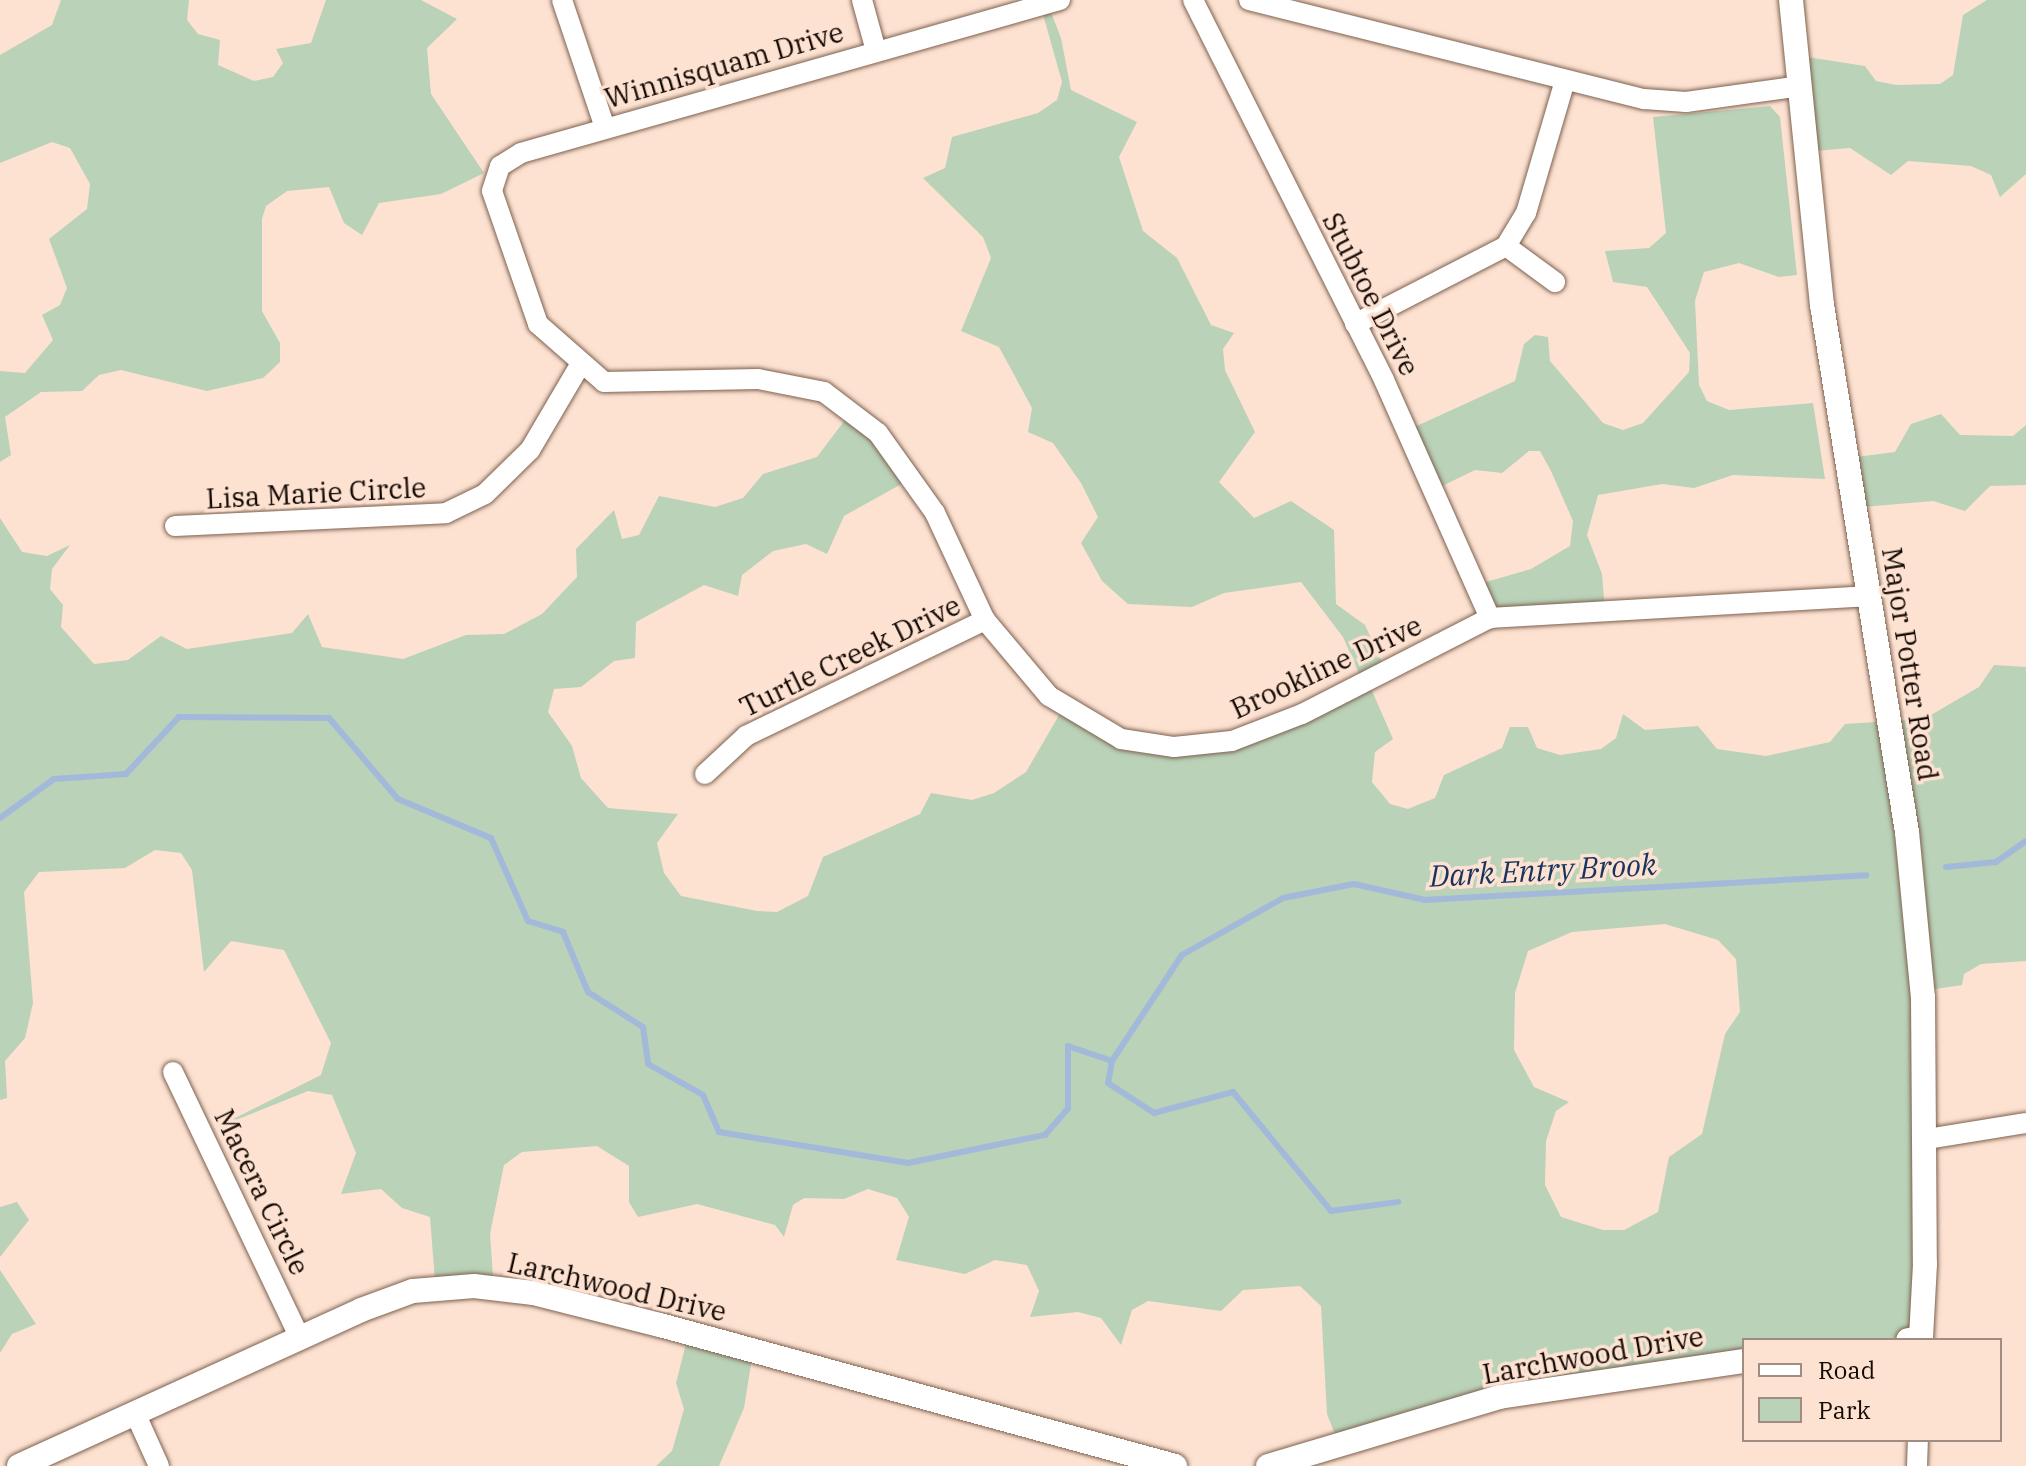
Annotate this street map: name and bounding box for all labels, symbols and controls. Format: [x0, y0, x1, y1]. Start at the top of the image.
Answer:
street label: Winnisquam Drive [601, 15, 847, 115]
street label: Stubtoe Drive [1315, 207, 1427, 381]
street label: Lisa Marie Circle [205, 470, 427, 516]
street label: Major Potter Road [1875, 545, 1945, 783]
street label: Turtle Creek Drive [734, 588, 966, 724]
street label: Brookline Drive [1225, 608, 1427, 726]
water label: Dark Entry Brook [1428, 846, 1658, 894]
street label: Macera Circle [207, 1104, 317, 1280]
street label: Larchwood Drive [504, 1245, 730, 1329]
street label: Larchwood Drive [1480, 1319, 1706, 1391]
legend [1742, 1338, 2002, 1442]
text: Road [1818, 1354, 1875, 1386]
text: Park [1818, 1394, 1870, 1426]

